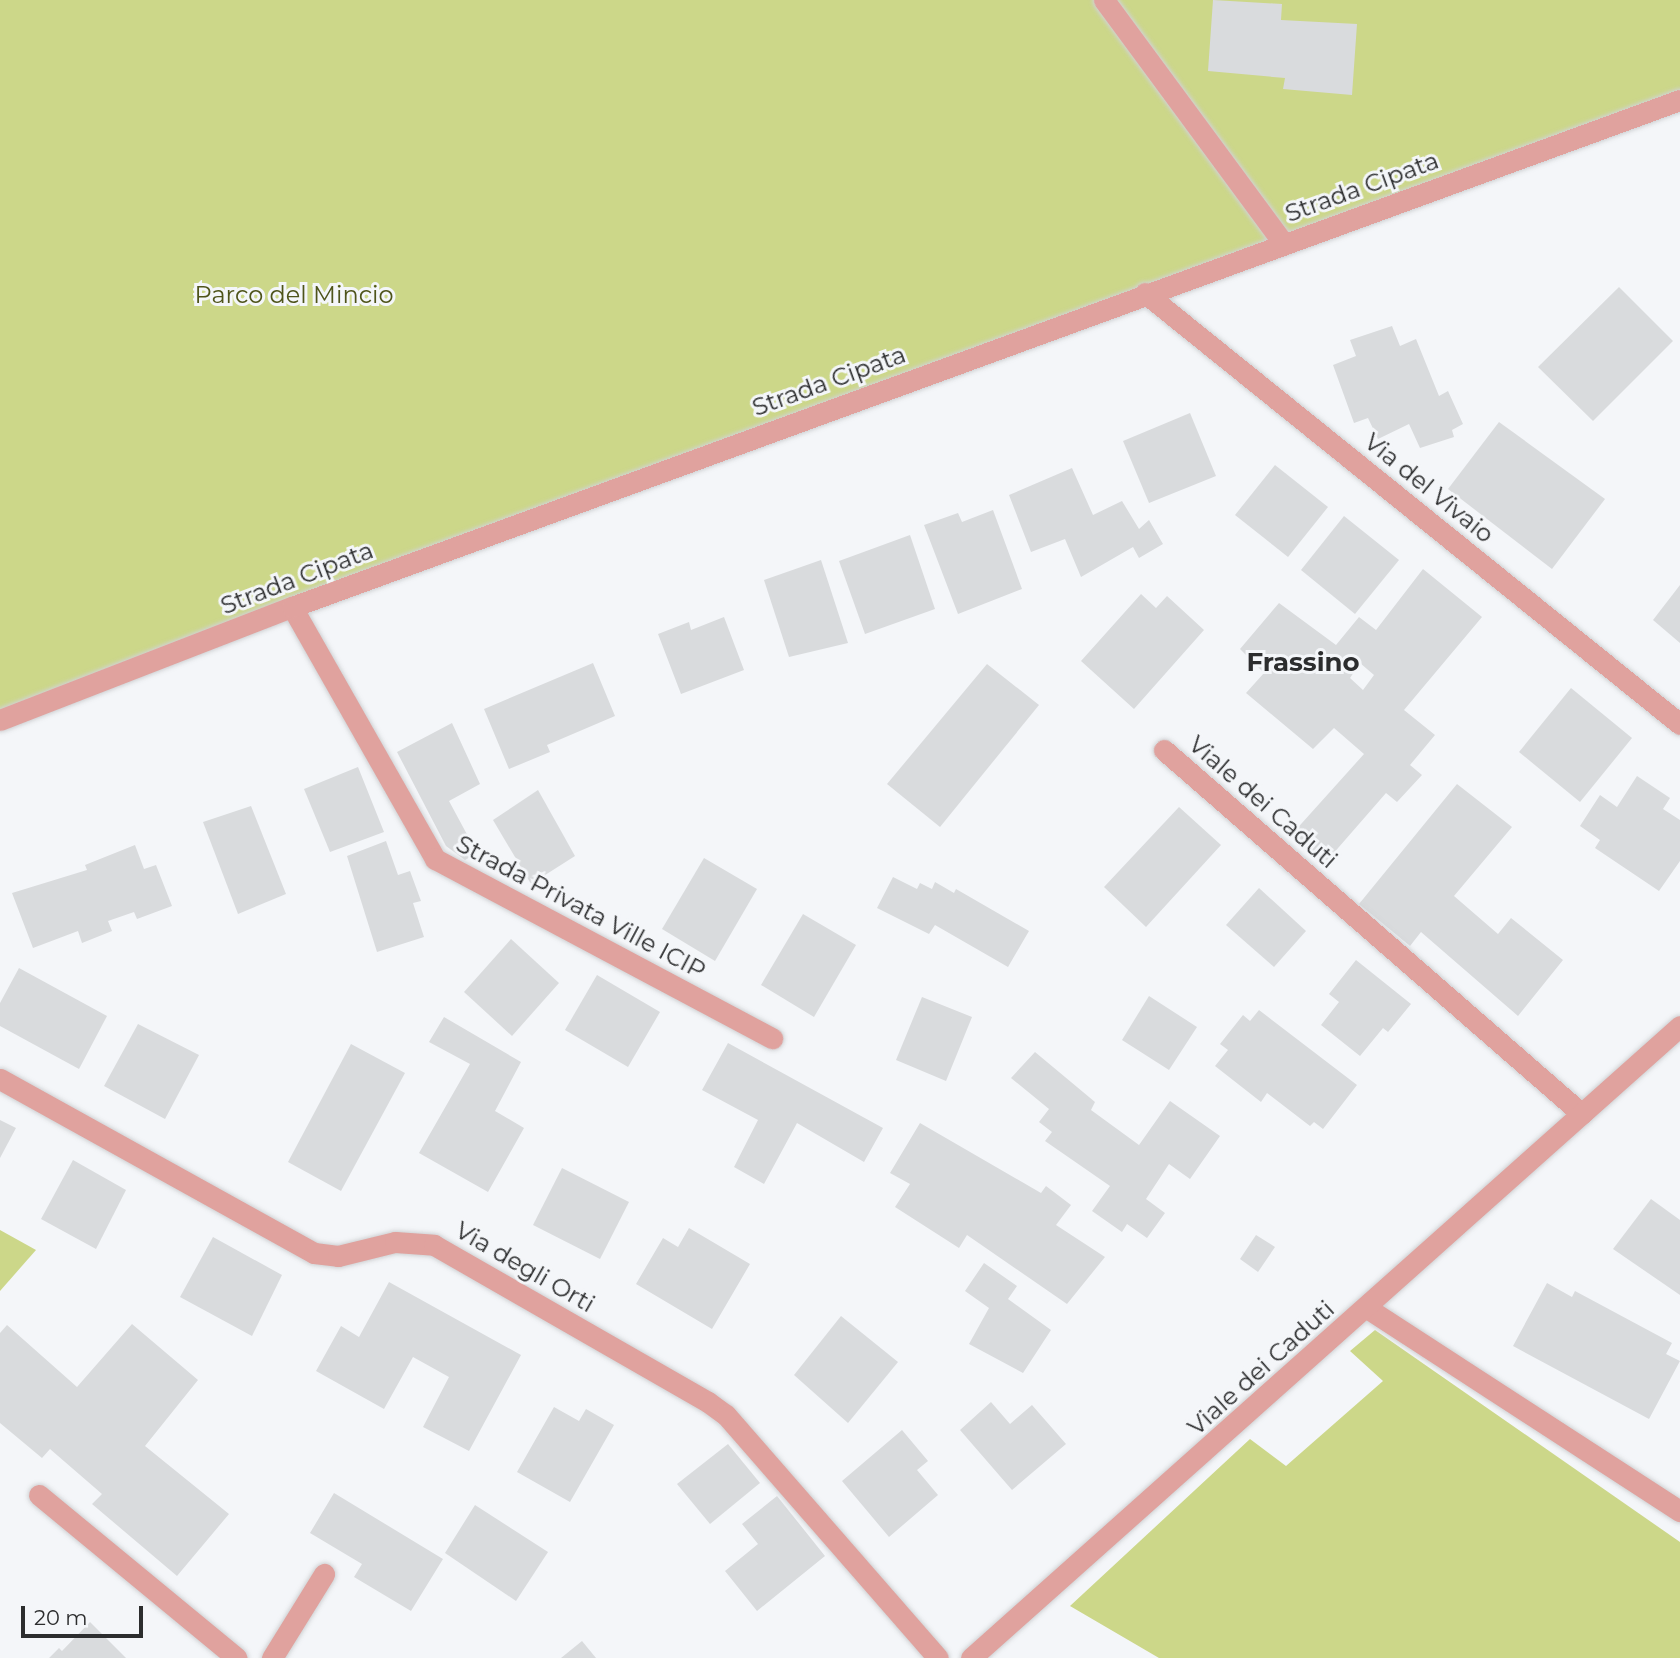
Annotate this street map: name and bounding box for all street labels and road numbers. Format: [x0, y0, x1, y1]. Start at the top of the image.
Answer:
street label: Strada Cipata [1281, 146, 1443, 228]
street label: Strada Cipata [748, 340, 910, 422]
street label: Via del Vivaio [1359, 427, 1499, 549]
street label: Strada Cipata [217, 536, 377, 620]
street label: Viale dei Caduti [1183, 730, 1343, 874]
street label: Strada Privata Ville ICIP [451, 829, 711, 985]
street label: Via degli Orti [450, 1216, 600, 1318]
street label: Viale dei Caduti [1182, 1295, 1340, 1441]

